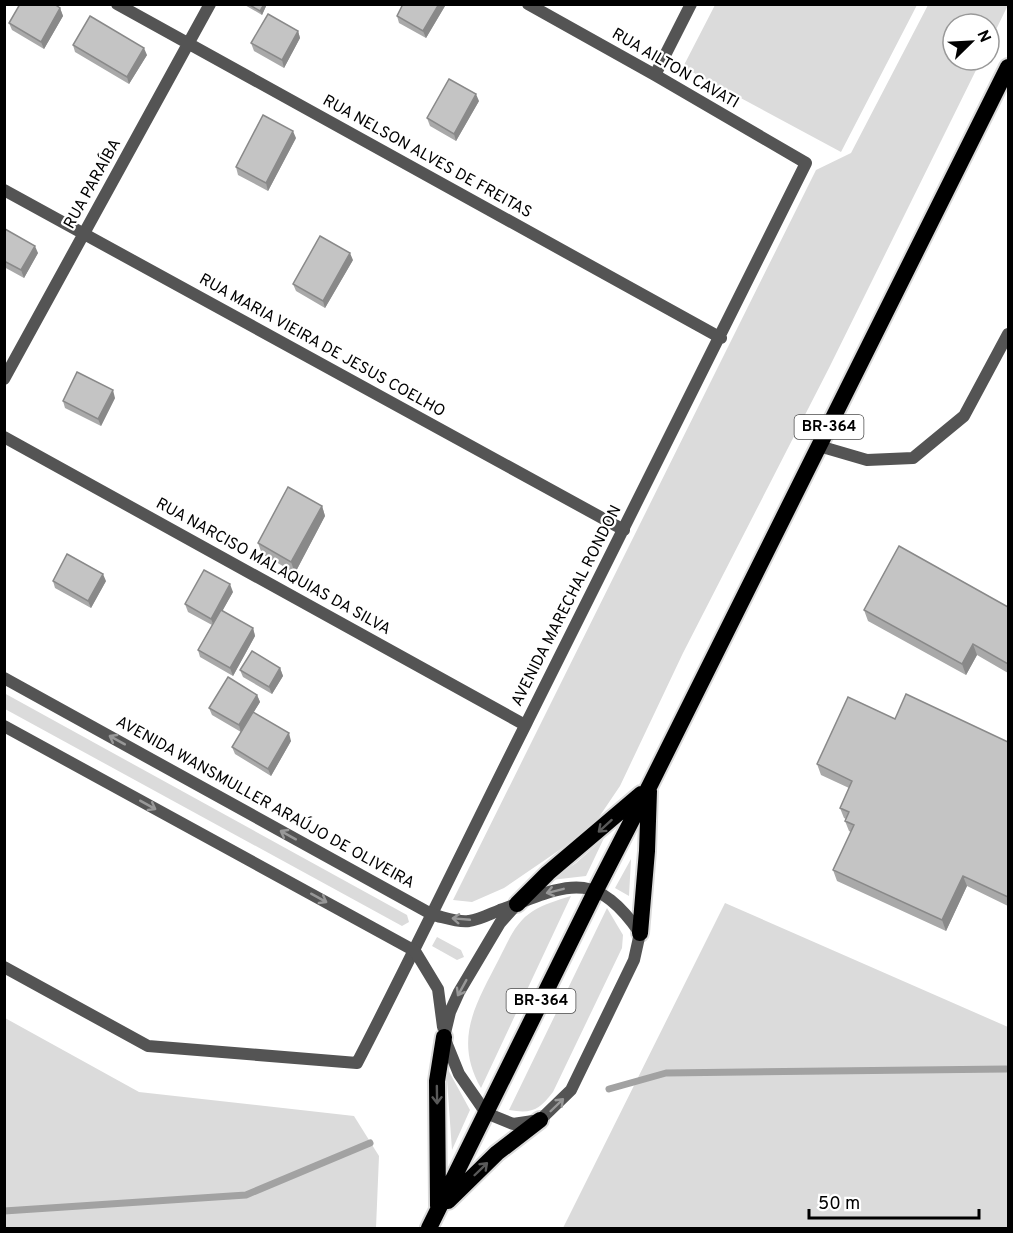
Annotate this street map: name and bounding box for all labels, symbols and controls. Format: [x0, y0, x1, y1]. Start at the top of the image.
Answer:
north arrow [941, 12, 1001, 72]
street label: RUA AILTON CAVATI [608, 24, 742, 114]
text: N [971, 27, 994, 46]
street label: RUA NELSON ALVES DE FREITAS [319, 91, 535, 223]
street label: RUA PARAÍBA [58, 134, 126, 233]
street label: RUA MARIA VIEIRA DE JESUS COELHO [195, 270, 449, 422]
road number: BR-364 [794, 415, 864, 439]
street label: RUA NARCISO MALAQUIAS DA SILVA [152, 494, 394, 640]
street label: AVENIDA MARECHAL RONDON [507, 502, 627, 710]
street label: AVENIDA WANSMULLER ARAÚJO DE OLIVEIRA [112, 710, 419, 894]
one-way arrow [109, 734, 126, 746]
one-way arrow [139, 799, 156, 811]
one-way arrow [598, 819, 613, 833]
one-way arrow [279, 829, 297, 840]
one-way arrow [546, 885, 565, 897]
one-way arrow [310, 892, 327, 904]
one-way arrow [452, 914, 471, 925]
one-way arrow [456, 979, 468, 996]
road number: BR-364 [506, 989, 576, 1013]
one-way arrow [432, 1084, 443, 1104]
one-way arrow [549, 1097, 564, 1112]
one-way arrow [473, 1162, 488, 1177]
scale bar [809, 1182, 978, 1220]
text: 50 m [818, 1193, 860, 1216]

